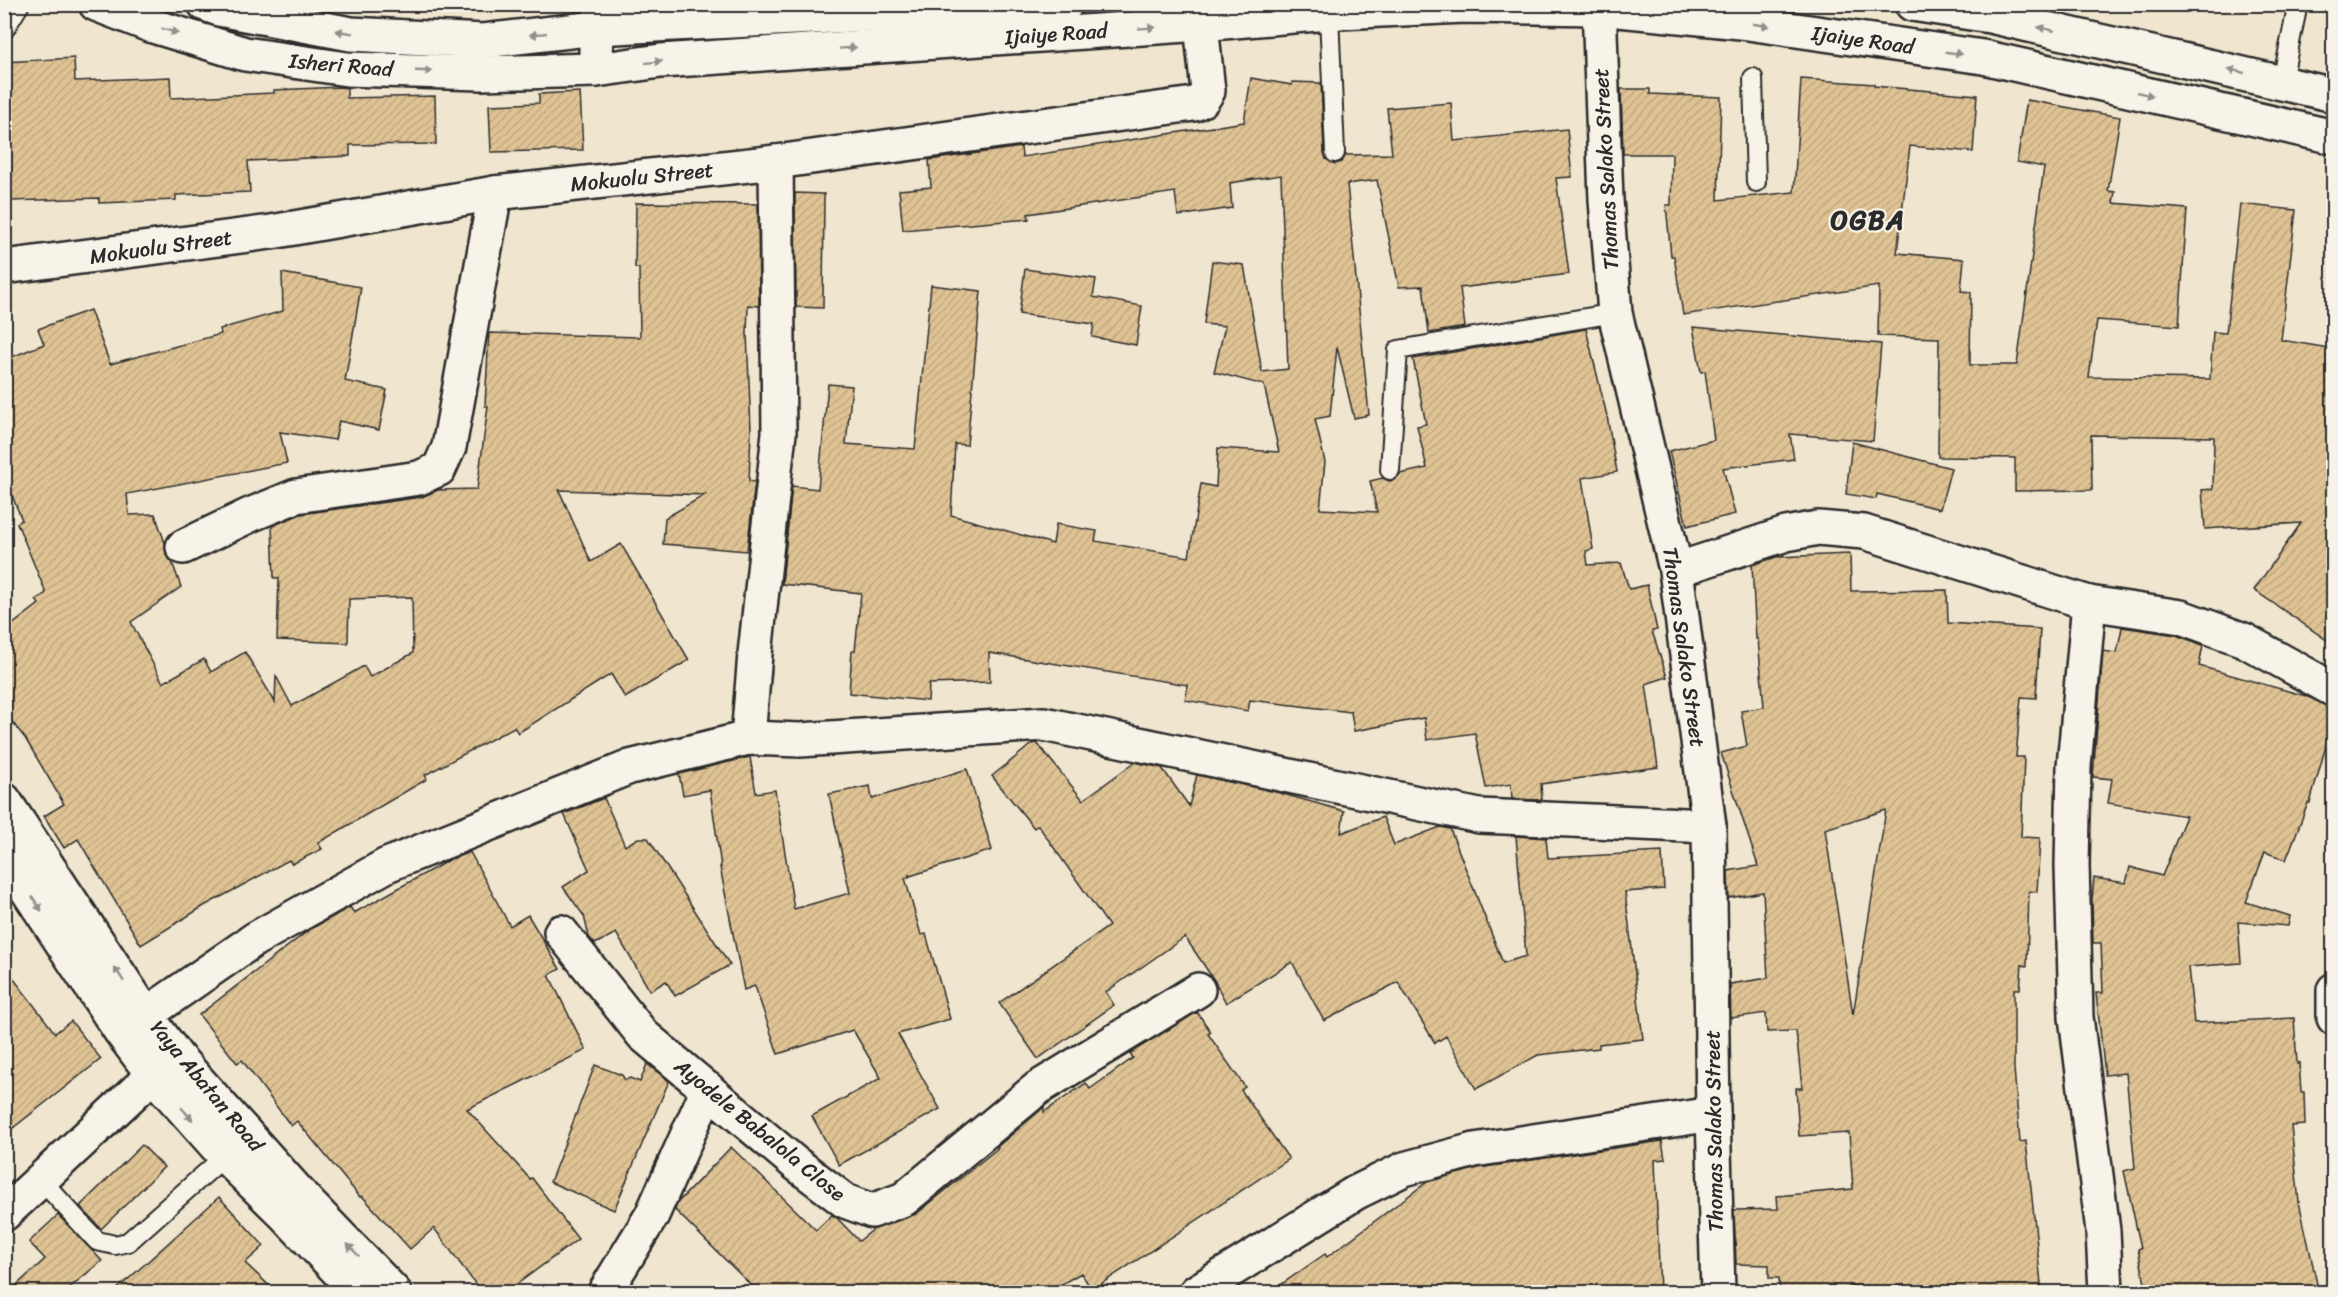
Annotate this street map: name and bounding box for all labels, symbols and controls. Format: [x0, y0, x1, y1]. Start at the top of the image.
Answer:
street label: Ijaiye Road [1002, 11, 1111, 57]
street label: Ijaiye Road [1808, 14, 1919, 66]
one-way arrow [1752, 21, 1771, 30]
one-way arrow [1138, 23, 1157, 32]
one-way arrow [2036, 23, 2055, 33]
one-way arrow [161, 27, 179, 36]
one-way arrow [334, 28, 353, 37]
one-way arrow [529, 30, 548, 39]
street label: Isheri Road [286, 41, 397, 89]
one-way arrow [839, 43, 858, 53]
one-way arrow [1945, 48, 1964, 57]
one-way arrow [644, 57, 663, 67]
one-way arrow [2226, 66, 2245, 75]
one-way arrow [414, 67, 433, 76]
street label: Thomas Salako Street [1582, 67, 1630, 271]
one-way arrow [2135, 89, 2154, 99]
street label: Mokuolu Street [569, 151, 715, 203]
district label: OGBA [1830, 196, 1906, 244]
street label: Mokuolu Street [87, 218, 235, 276]
street label: Thomas Salako Street [1651, 544, 1717, 750]
one-way arrow [31, 896, 42, 913]
one-way arrow [113, 966, 125, 982]
street label: Yaya Abatan Road [140, 1011, 275, 1162]
street label: Thomas Salako Street [1693, 1030, 1735, 1232]
street label: Ayodele Babalola Close [665, 1048, 855, 1212]
one-way arrow [180, 1106, 193, 1121]
one-way arrow [347, 1244, 361, 1258]

